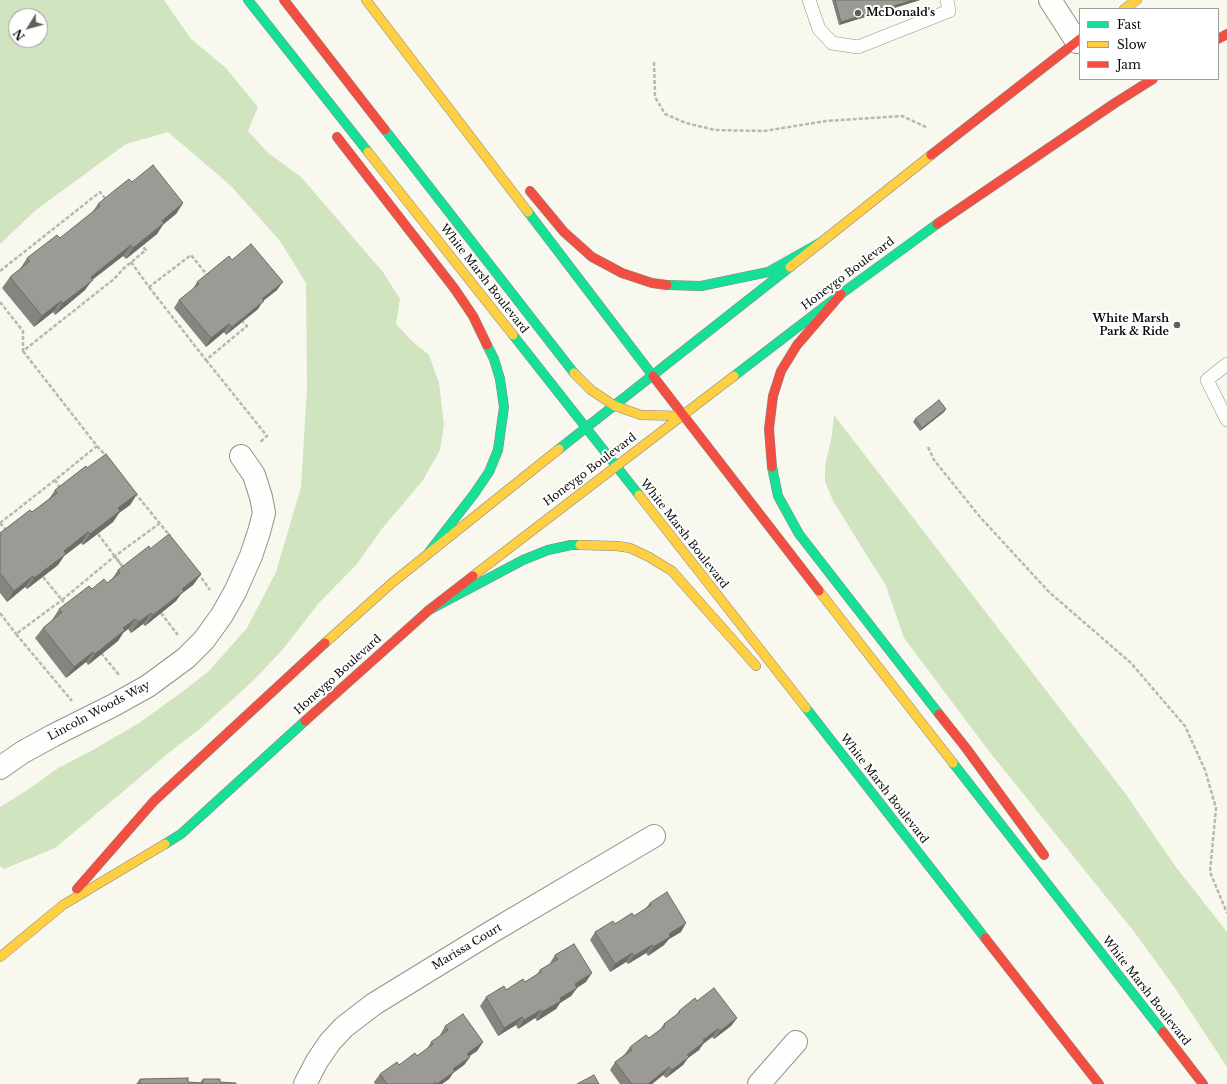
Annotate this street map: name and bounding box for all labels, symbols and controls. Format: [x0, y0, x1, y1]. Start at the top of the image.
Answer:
place label: McDonald's [866, 6, 935, 20]
north arrow [8, 8, 48, 48]
marker: McDonald's [853, 8, 863, 18]
legend [1079, 8, 1219, 80]
text: Fast [1117, 17, 1141, 32]
text: N [11, 26, 28, 43]
text: Slow [1117, 37, 1146, 52]
text: Jam [1117, 57, 1141, 72]
street label: White Marsh Boulevard [437, 222, 531, 336]
street label: Honeygo Boulevard [799, 235, 897, 313]
place label: White Marsh Park & Ride [1092, 312, 1169, 338]
marker: White Marsh Park & Ride [1172, 320, 1182, 330]
street label: Honeygo Boulevard [541, 431, 639, 509]
street label: White Marsh Boulevard [637, 477, 731, 591]
street label: Honeygo Boulevard [292, 632, 384, 718]
street label: Lincoln Woods Way [46, 679, 152, 743]
street label: White Marsh Boulevard [837, 732, 931, 846]
street label: Marissa Court [430, 921, 504, 973]
street label: White Marsh Boulevard [1099, 934, 1193, 1048]

